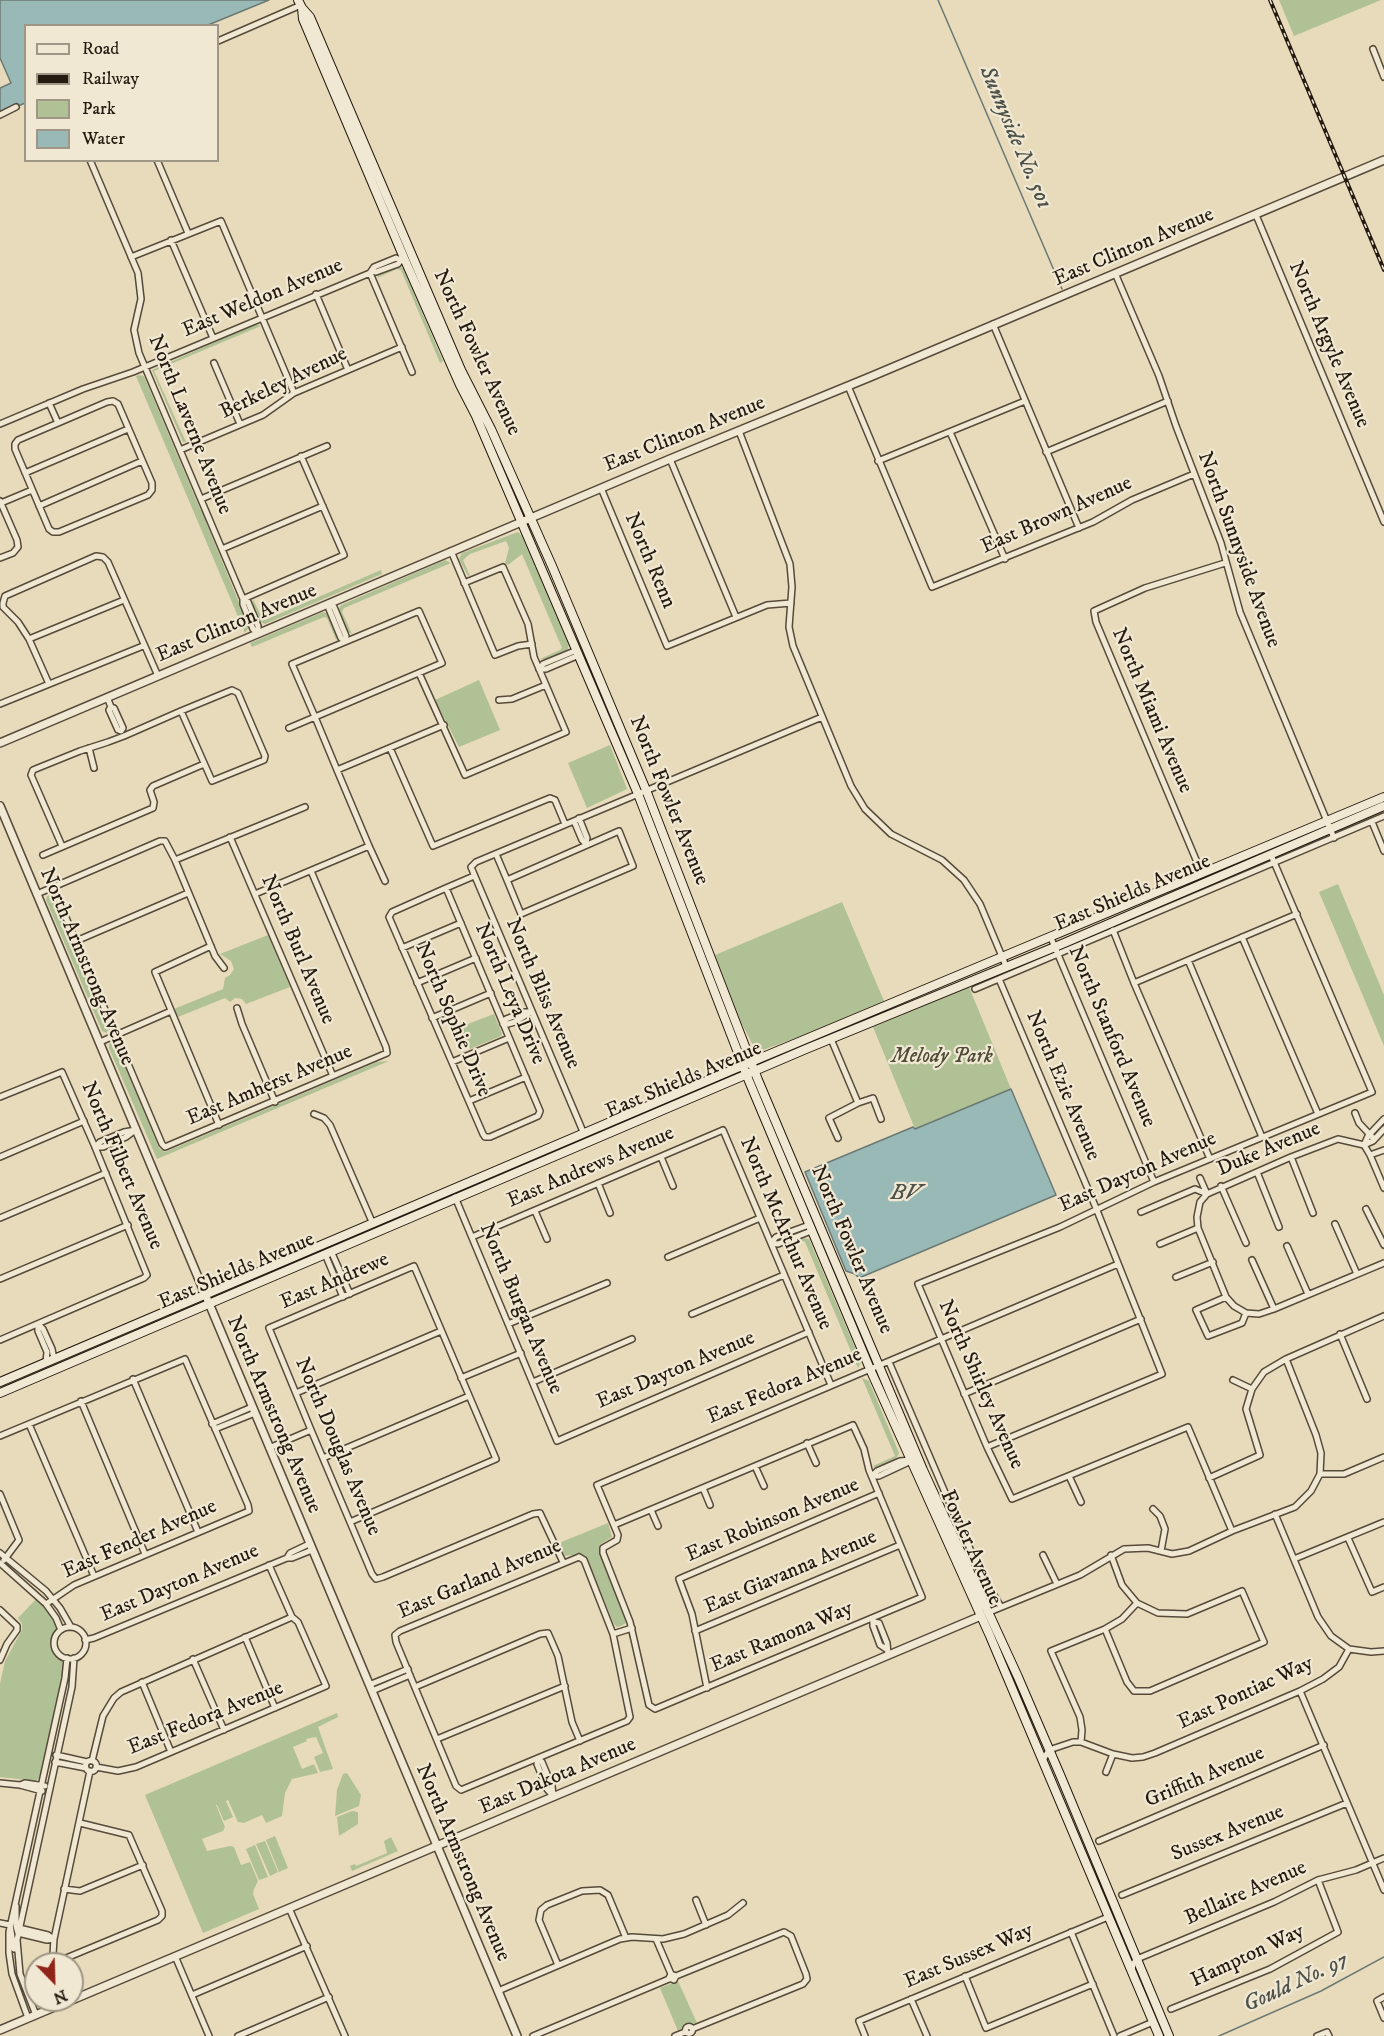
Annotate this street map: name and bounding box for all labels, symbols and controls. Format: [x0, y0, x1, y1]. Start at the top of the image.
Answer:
legend [24, 24, 219, 162]
text: Road [82, 38, 119, 60]
water label: Sunnyside No. 501 [972, 63, 1056, 213]
text: Railway [82, 68, 139, 90]
text: Park [82, 98, 116, 120]
text: Water [82, 128, 125, 150]
street label: East Clinton Avenue [1050, 203, 1218, 293]
street label: East Weldon Avenue [179, 254, 347, 344]
street label: North Argyle Avenue [1282, 258, 1374, 432]
street label: North Fowler Avenue [427, 266, 525, 440]
street label: North Laverne Avenue [141, 332, 237, 518]
street label: Berkeley Avenue [216, 342, 352, 426]
street label: East Clinton Avenue [601, 391, 769, 479]
street label: North Sunnyside Avenue [1191, 449, 1285, 651]
street label: East Brown Avenue [978, 471, 1136, 561]
street label: North Renn [618, 509, 680, 613]
street label: East Clinton Avenue [153, 579, 321, 669]
street label: North Miami Avenue [1105, 625, 1197, 797]
street label: North Fowler Avenue [623, 713, 713, 889]
street label: East Shields Avenue [1051, 850, 1215, 938]
street label: North Armstrong Avenue [33, 865, 139, 1069]
street label: North Burl Avenue [254, 872, 340, 1028]
street label: North Bliss Avenue [499, 915, 585, 1073]
street label: North Leya Drive [468, 920, 550, 1068]
street label: North Sophie Drive [408, 939, 496, 1101]
street label: North Stanford Avenue [1061, 942, 1161, 1132]
street label: North Ezie Avenue [1019, 1007, 1105, 1165]
street label: East Shields Avenue [602, 1037, 766, 1125]
street label: East Amherst Avenue [183, 1040, 357, 1132]
park label: Melody Park [891, 1045, 993, 1071]
street label: North Filbert Avenue [74, 1078, 168, 1254]
street label: Duke Avenue [1214, 1117, 1324, 1183]
street label: East Andrews Avenue [504, 1121, 678, 1215]
street label: East Dayton Avenue [1055, 1127, 1221, 1219]
street label: North McArthur Avenue [733, 1134, 837, 1334]
street label: North Fowler Avenue [804, 1162, 898, 1338]
water label: BV [891, 1181, 921, 1207]
street label: North Burgan Avenue [473, 1220, 567, 1398]
street label: East Shields Avenue [155, 1228, 319, 1316]
street label: East Andrewe [277, 1248, 393, 1316]
street label: North Shirley Avenue [931, 1297, 1029, 1473]
street label: North Armstrong Avenue [220, 1313, 326, 1517]
street label: East Dayton Avenue [593, 1326, 759, 1416]
street label: East Fedora Avenue [704, 1343, 866, 1431]
street label: North Douglas Avenue [288, 1354, 386, 1540]
street label: East Robinson Avenue [683, 1473, 863, 1569]
street label: Fowler Avenue [933, 1487, 1007, 1609]
street label: East Fender Avenue [59, 1495, 221, 1585]
street label: East Giavanna Avenue [701, 1525, 881, 1621]
street label: East Garland Avenue [395, 1534, 565, 1626]
street label: East Dayton Avenue [97, 1539, 263, 1629]
street label: East Ramona Way [707, 1597, 857, 1679]
street label: East Pontiac Way [1174, 1652, 1318, 1736]
street label: East Fedora Avenue [125, 1676, 287, 1762]
street label: East Dakota Avenue [476, 1733, 640, 1821]
street label: Griffith Avenue [1142, 1742, 1268, 1814]
street label: North Armstrong Avenue [409, 1761, 515, 1965]
street label: Sussex Avenue [1168, 1800, 1288, 1868]
street label: Bellaire Avenue [1181, 1856, 1311, 1932]
street label: East Sussex Way [901, 1919, 1037, 1995]
street label: Hampton Way [1187, 1920, 1309, 1994]
water label: Gould No. 97 [1240, 1948, 1352, 2020]
north arrow [24, 1952, 84, 2012]
text: N [50, 1985, 70, 2008]

